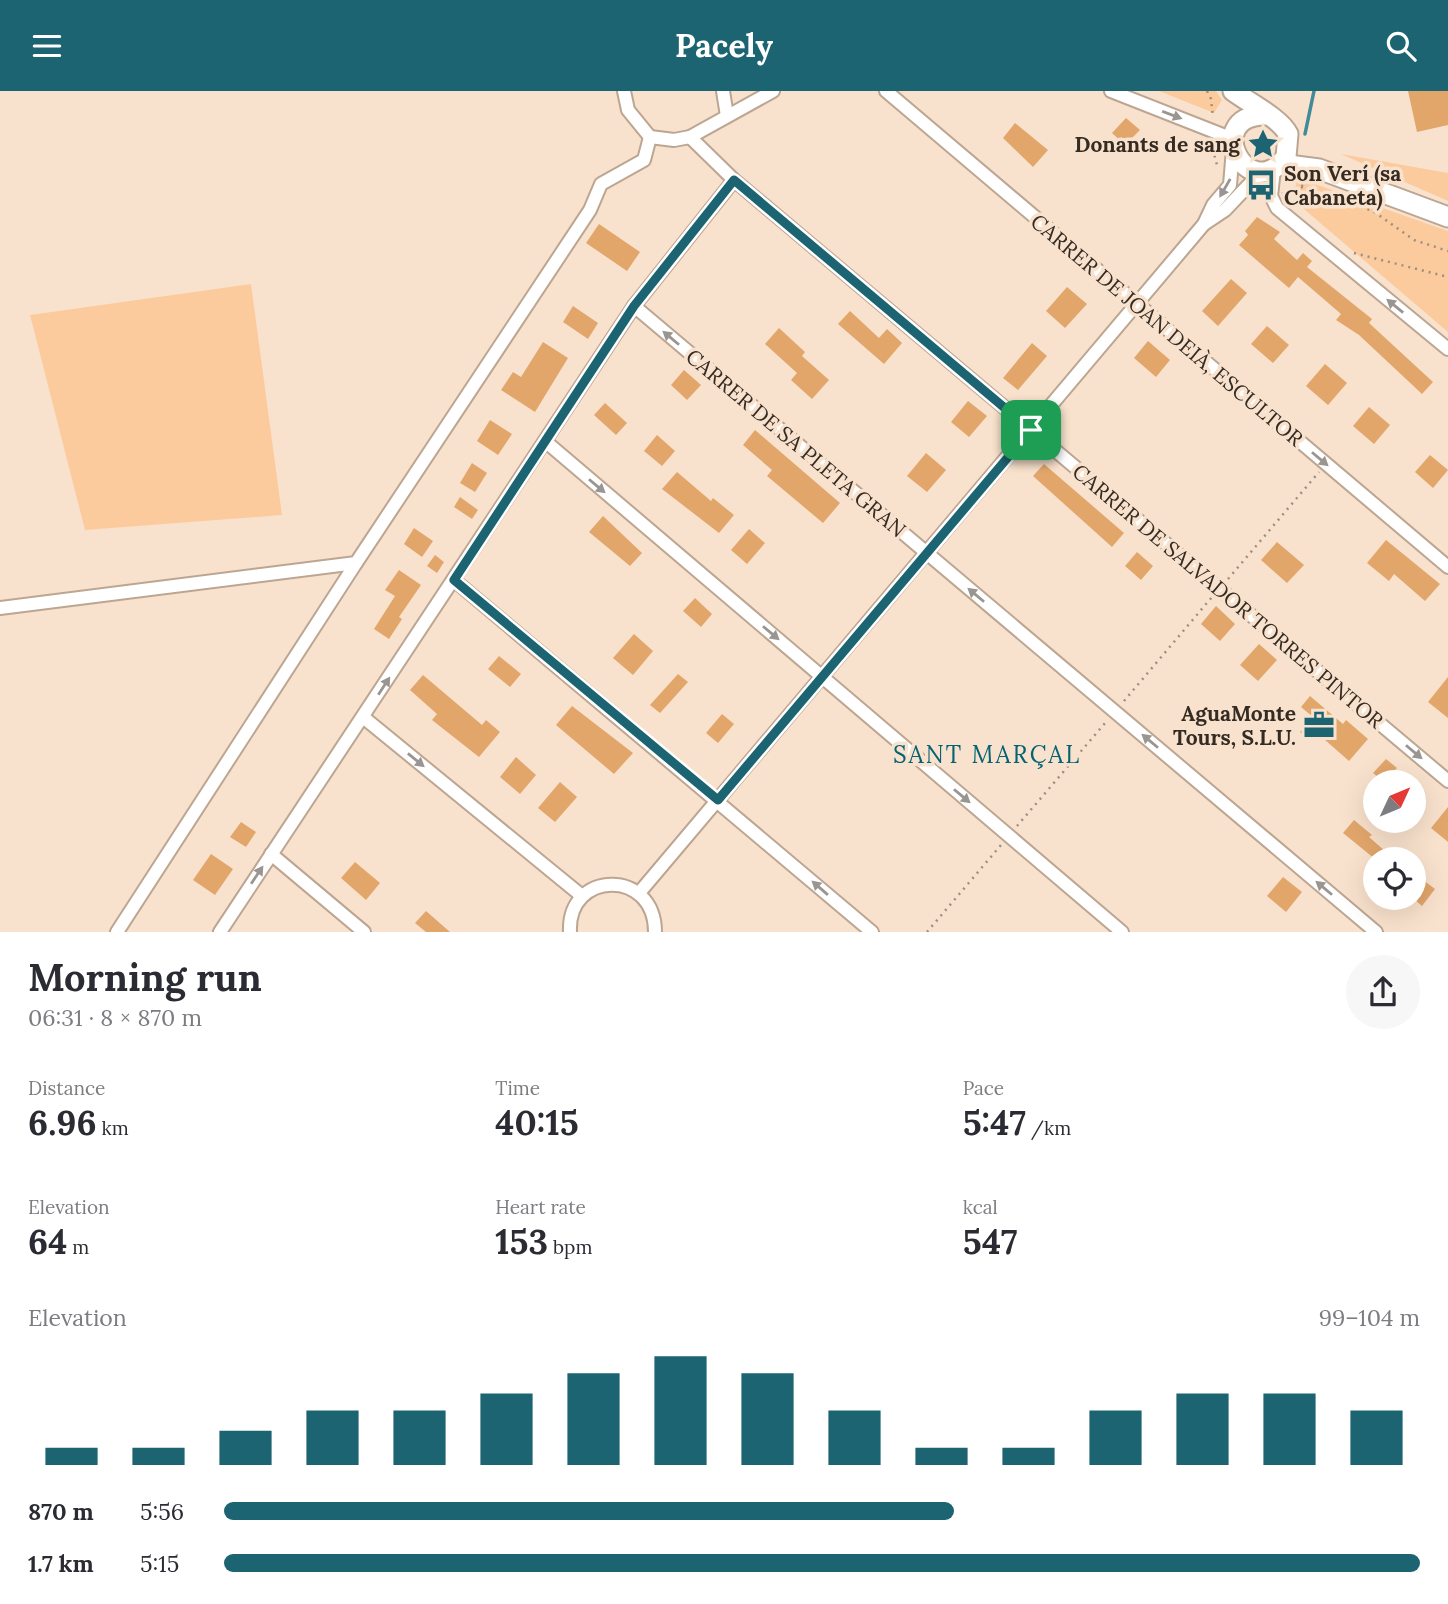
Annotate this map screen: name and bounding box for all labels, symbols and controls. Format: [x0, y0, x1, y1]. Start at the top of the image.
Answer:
text: Pacely [675, 25, 773, 66]
icon: menu [28, 27, 66, 65]
icon: search [1382, 27, 1420, 65]
one-way arrow [1161, 109, 1182, 120]
place icon: Donants de sang [1246, 127, 1280, 161]
place label: Donants de sang [1074, 131, 1241, 158]
place label: Son Verí (sa Cabaneta) [1284, 160, 1401, 211]
bus stop icon: Son Verí (sa Cabaneta) [1244, 168, 1278, 202]
one-way arrow [1219, 178, 1232, 198]
street label: CARRER DE JOAN DEIÀ, ESCULTOR [1025, 208, 1309, 453]
one-way arrow [1387, 299, 1404, 314]
one-way arrow [662, 330, 680, 345]
street label: CARRER DE SA PLETA GRAN [680, 343, 912, 543]
pin [1001, 400, 1061, 460]
icon: arrive [1012, 411, 1050, 449]
one-way arrow [1311, 451, 1329, 467]
street label: CARRER DE SALVADOR TORRES PINTOR [1067, 458, 1390, 735]
one-way arrow [589, 478, 606, 493]
one-way arrow [967, 587, 985, 603]
one-way arrow [762, 625, 779, 640]
one-way arrow [377, 677, 391, 695]
place label: AguaMonte Tours, S.L.U. [1173, 700, 1296, 751]
office icon: AguaMonte Tours, S.L.U. [1302, 708, 1336, 742]
one-way arrow [1141, 734, 1159, 749]
district label: SANT MARÇAL [893, 739, 1081, 770]
one-way arrow [1405, 744, 1423, 760]
one-way arrow [407, 753, 425, 768]
north arrow [1363, 770, 1426, 833]
map controls [1363, 770, 1426, 910]
one-way arrow [954, 788, 971, 803]
button: locate [1363, 847, 1426, 910]
one-way arrow [250, 866, 264, 884]
one-way arrow [811, 880, 829, 896]
one-way arrow [1315, 880, 1333, 896]
text: Morning run [28, 953, 262, 1001]
button: share [1346, 955, 1420, 1029]
text: 06:31 · 8 × 870 m [28, 1003, 202, 1032]
text: Distance [28, 1076, 105, 1100]
text: Time [495, 1076, 540, 1100]
text: Pace [963, 1076, 1004, 1100]
text: 6.96 [28, 1100, 97, 1145]
text: 40:15 [495, 1100, 579, 1145]
text: 5:47 [963, 1100, 1026, 1145]
text: km [97, 1116, 129, 1140]
text: /km [1026, 1116, 1071, 1140]
text: Elevation [28, 1195, 110, 1219]
text: Heart rate [495, 1195, 586, 1219]
text: kcal [963, 1195, 998, 1219]
text: 64 [28, 1219, 67, 1264]
text: 153 [495, 1219, 548, 1264]
text: 547 [963, 1219, 1018, 1264]
text: m [67, 1235, 89, 1259]
text: bpm [548, 1235, 592, 1259]
text: Elevation [28, 1303, 127, 1332]
text: 99–104 m [1319, 1303, 1420, 1332]
text: 870 m [28, 1497, 94, 1526]
text: 5:56 [140, 1497, 184, 1526]
text: 1.7 km [28, 1549, 94, 1578]
text: 5:15 [140, 1549, 179, 1578]

